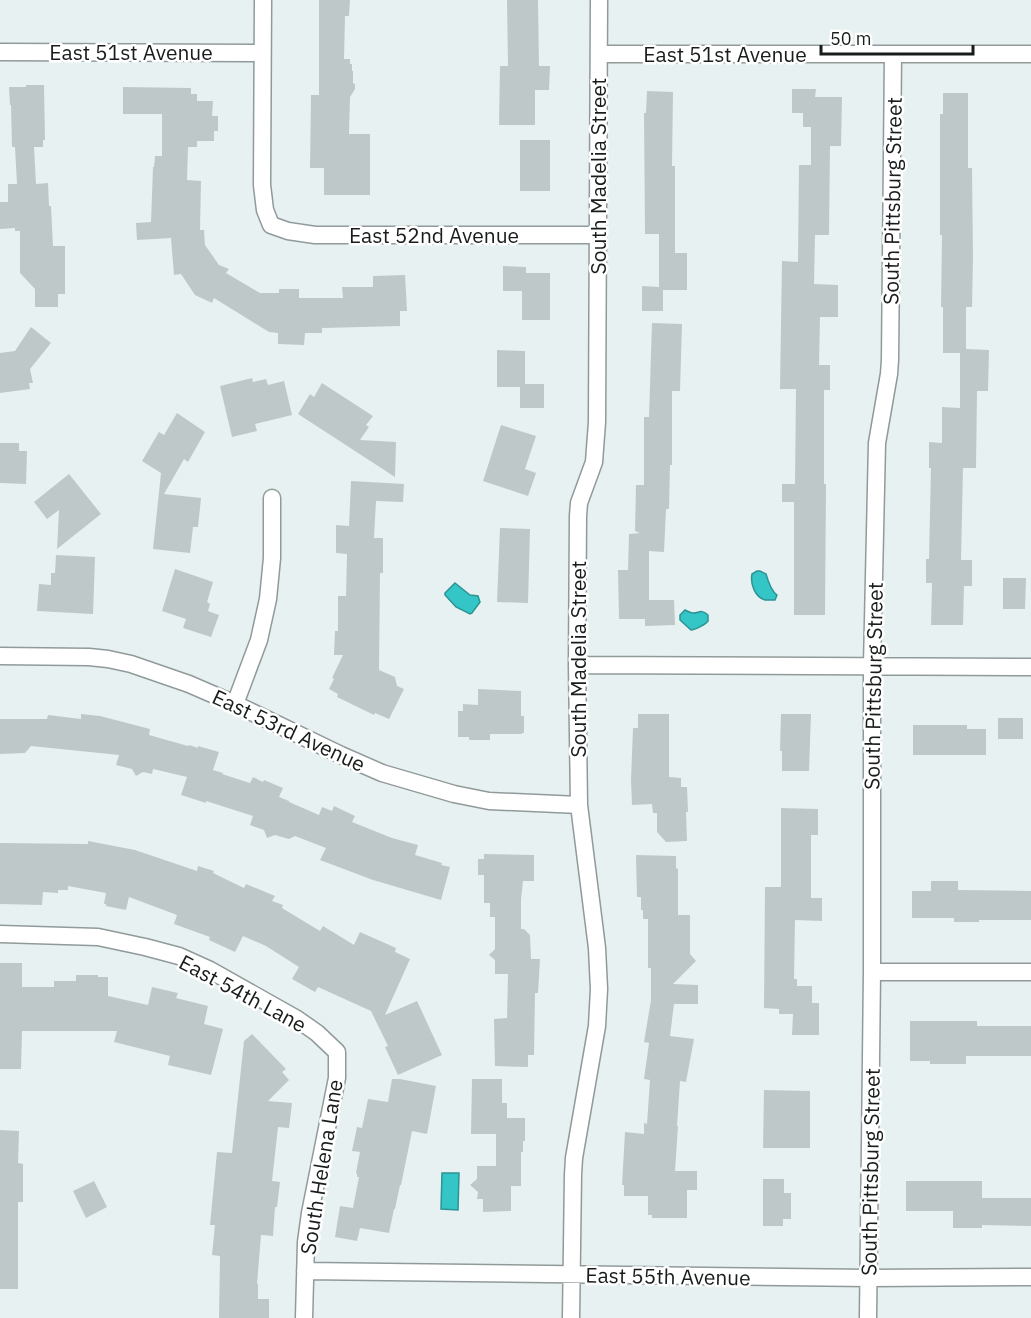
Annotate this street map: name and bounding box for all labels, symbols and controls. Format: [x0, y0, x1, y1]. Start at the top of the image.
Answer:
scale bar [821, 18, 972, 56]
text: 50 m [830, 27, 872, 50]
street label: East 51st Avenue [49, 38, 213, 66]
street label: East 51st Avenue [643, 40, 807, 68]
street label: South Madelia Street [584, 78, 612, 274]
street label: South Pittsburg Street [876, 97, 908, 305]
street label: East 52nd Avenue [349, 221, 519, 249]
street label: South Madelia Street [564, 561, 592, 757]
street label: South Pittsburg Street [857, 582, 889, 790]
street label: East 53rd Avenue [208, 682, 370, 778]
street label: East 54th Lane [174, 948, 312, 1038]
street label: South Pittsburg Street [854, 1068, 886, 1276]
street label: South Helena Lane [293, 1077, 349, 1257]
street label: East 55th Avenue [585, 1261, 751, 1291]

